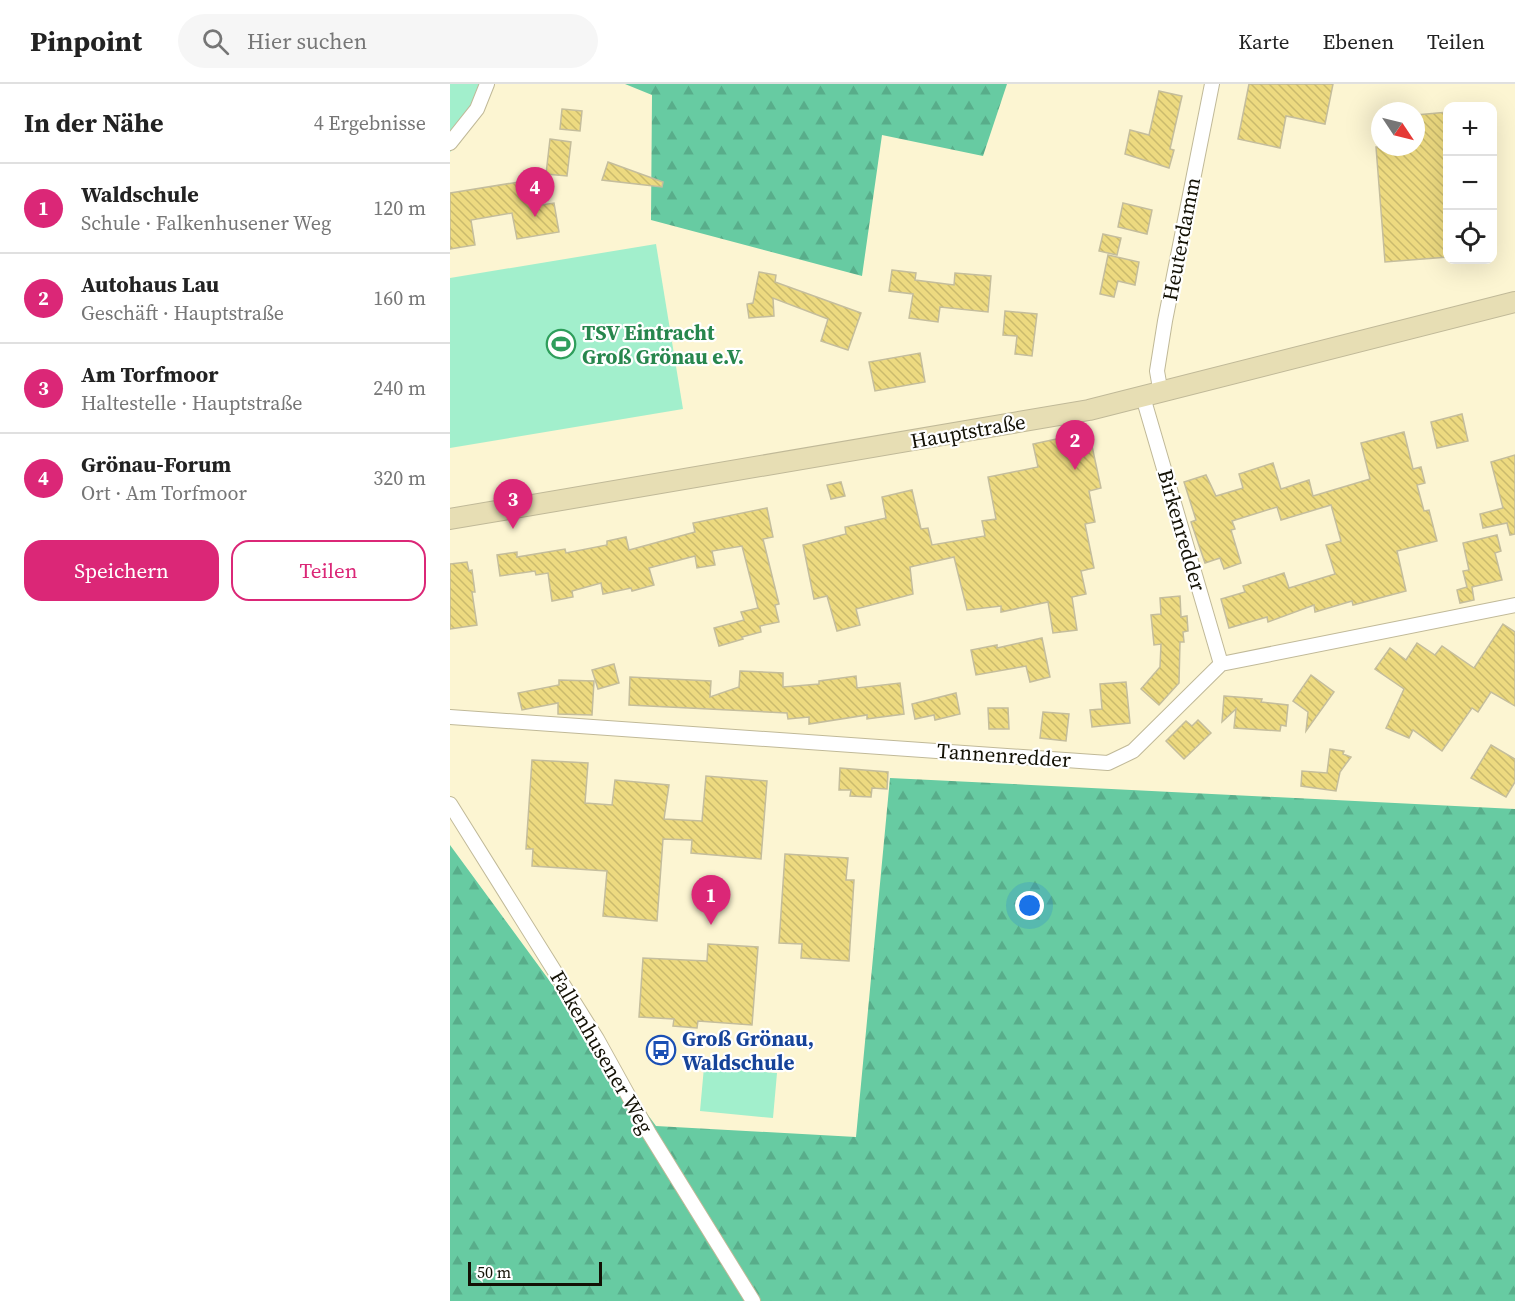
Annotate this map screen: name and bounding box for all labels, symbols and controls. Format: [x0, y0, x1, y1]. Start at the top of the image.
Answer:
search box [178, 14, 598, 68]
text: Pinpoint [30, 22, 142, 60]
icon: search [199, 25, 232, 58]
text: Hier suchen [247, 26, 367, 56]
text: Karte [1238, 27, 1289, 56]
text: Ebenen [1322, 27, 1394, 56]
text: Teilen [1427, 27, 1485, 56]
north arrow [1371, 102, 1425, 156]
map controls [1443, 102, 1497, 264]
button: + [1443, 102, 1497, 156]
text: In der Nähe [24, 105, 164, 141]
text: 4 Ergebnisse [314, 109, 426, 137]
button: − [1443, 156, 1497, 210]
pin: 4 [516, 168, 554, 217]
street label: Heuterdamm [1155, 175, 1207, 303]
text: Waldschule [81, 179, 199, 209]
text: 1 [38, 194, 49, 222]
text: 120 m [373, 194, 426, 222]
text: Schule · Falkenhusener Weg [81, 209, 331, 237]
button: locate [1443, 210, 1497, 264]
text: Autohaus Lau [81, 269, 219, 299]
text: 2 [38, 284, 49, 312]
text: 160 m [373, 284, 426, 312]
text: Geschäft · Hauptstraße [81, 299, 284, 327]
place label: TSV Eintracht Groß Grönau e.V. [582, 318, 744, 371]
sports icon: TSV Eintracht Groß Grönau e.V. [545, 328, 577, 360]
text: Am Torfmoor [81, 359, 218, 389]
text: 3 [38, 374, 49, 402]
text: 240 m [373, 374, 426, 402]
text: Haltestelle · Hauptstraße [81, 389, 302, 417]
street label: Hauptstraße [908, 407, 1028, 455]
pin: 2 [1056, 420, 1094, 470]
text: Grönau-Forum [81, 449, 231, 479]
text: 4 [38, 464, 49, 492]
text: 320 m [373, 464, 426, 492]
street label: Birkenredder [1151, 466, 1213, 594]
text: Ort · Am Torfmoor [81, 479, 247, 507]
pin: 3 [494, 480, 532, 529]
button: Speichern [24, 540, 219, 601]
button: Teilen [231, 540, 426, 601]
street label: Tannenredder [936, 736, 1072, 774]
pin: 1 [692, 876, 730, 925]
your location [1015, 891, 1044, 920]
street label: Falkenhusener Weg [543, 965, 661, 1139]
place label: Groß Grönau, Waldschule [682, 1024, 814, 1077]
bus stop icon: Groß Grönau, Waldschule [645, 1034, 677, 1066]
scale bar [468, 1259, 602, 1286]
text: 50 m [477, 1261, 511, 1283]

